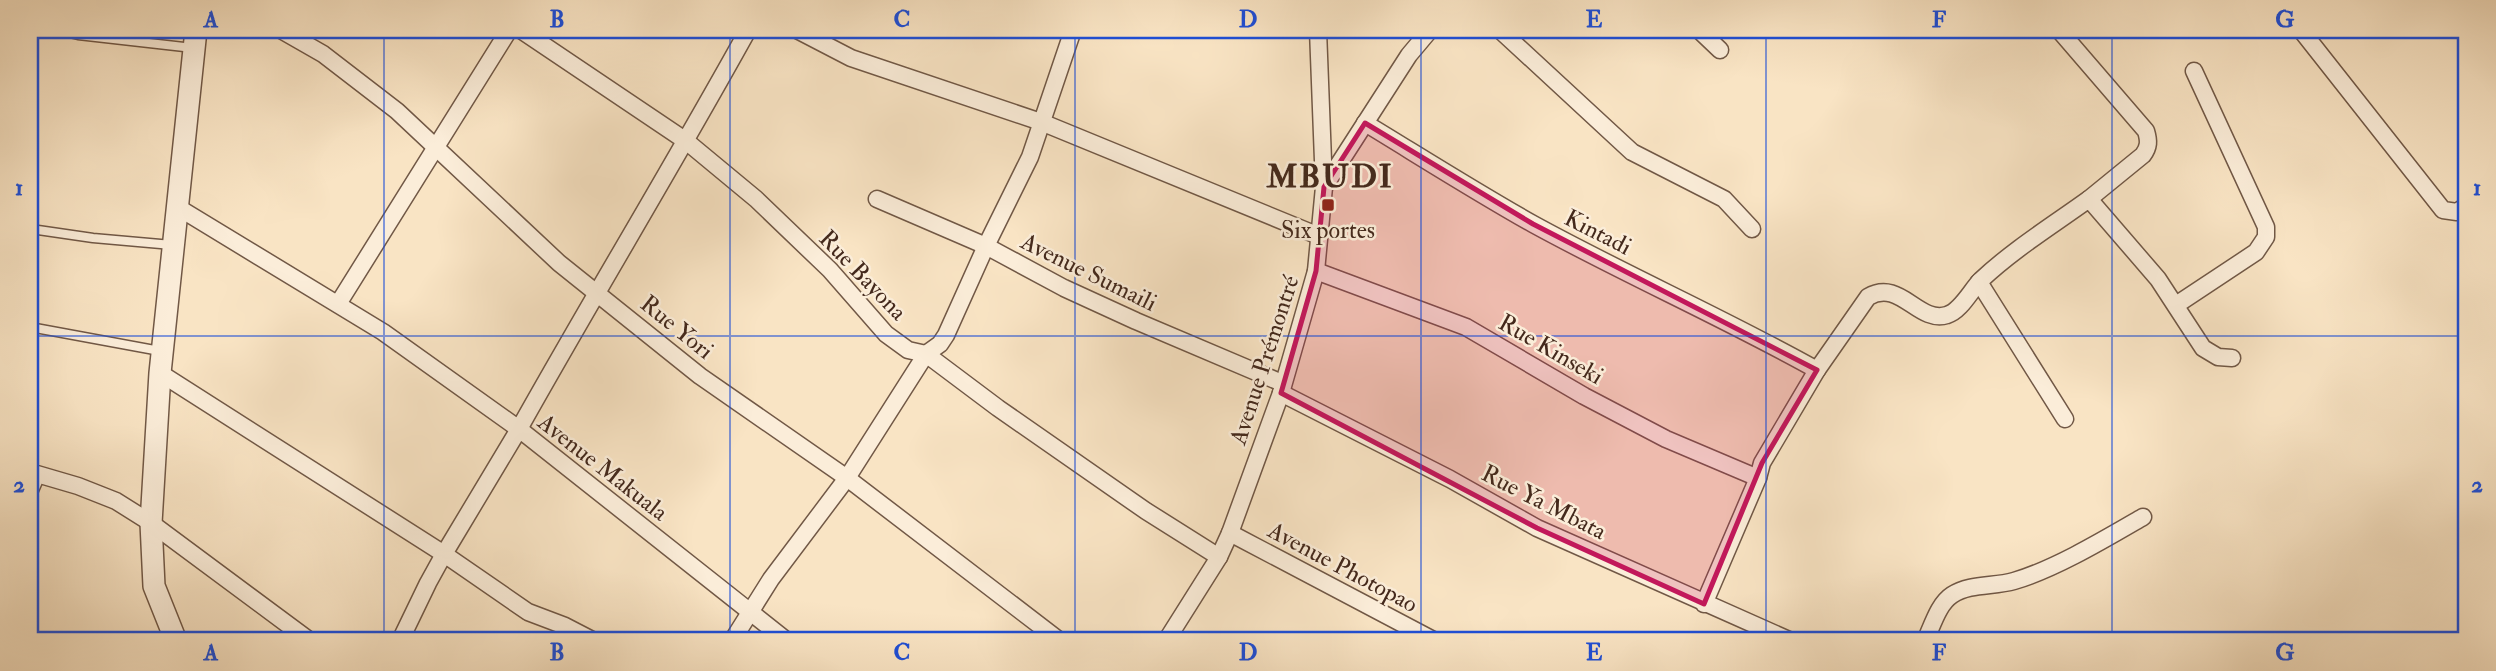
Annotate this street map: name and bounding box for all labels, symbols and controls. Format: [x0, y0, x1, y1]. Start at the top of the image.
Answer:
text: A [203, 5, 219, 34]
text: B [549, 5, 565, 34]
text: C [894, 5, 910, 34]
text: D [1239, 5, 1257, 34]
text: E [1586, 5, 1603, 34]
text: F [1932, 5, 1947, 34]
text: G [2275, 5, 2295, 34]
district label: MBUDI [1265, 157, 1394, 197]
text: 1 [15, 173, 23, 202]
text: 1 [2473, 173, 2481, 202]
marker: Six portes [1320, 197, 1336, 213]
street label: Kintadi [1559, 202, 1637, 262]
place label: Six portes [1281, 215, 1375, 246]
street label: Rue Bayona [812, 224, 914, 328]
street label: Avenue Sumaili [1015, 226, 1162, 319]
street label: Avenue Prémontré [1222, 271, 1307, 450]
street label: Rue Yori [634, 288, 720, 366]
street label: Rue Kinseki [1493, 307, 1609, 392]
street label: Avenue Makuala [530, 406, 675, 529]
street label: Rue Ya Mbata [1476, 458, 1612, 548]
text: 2 [13, 470, 25, 499]
text: 2 [2471, 470, 2483, 499]
street label: Avenue Photopao [1262, 514, 1423, 620]
text: A [203, 638, 219, 667]
text: B [549, 638, 565, 667]
text: C [894, 638, 910, 667]
text: D [1239, 638, 1257, 667]
text: E [1586, 638, 1603, 667]
text: F [1932, 638, 1947, 667]
text: G [2275, 638, 2295, 667]

